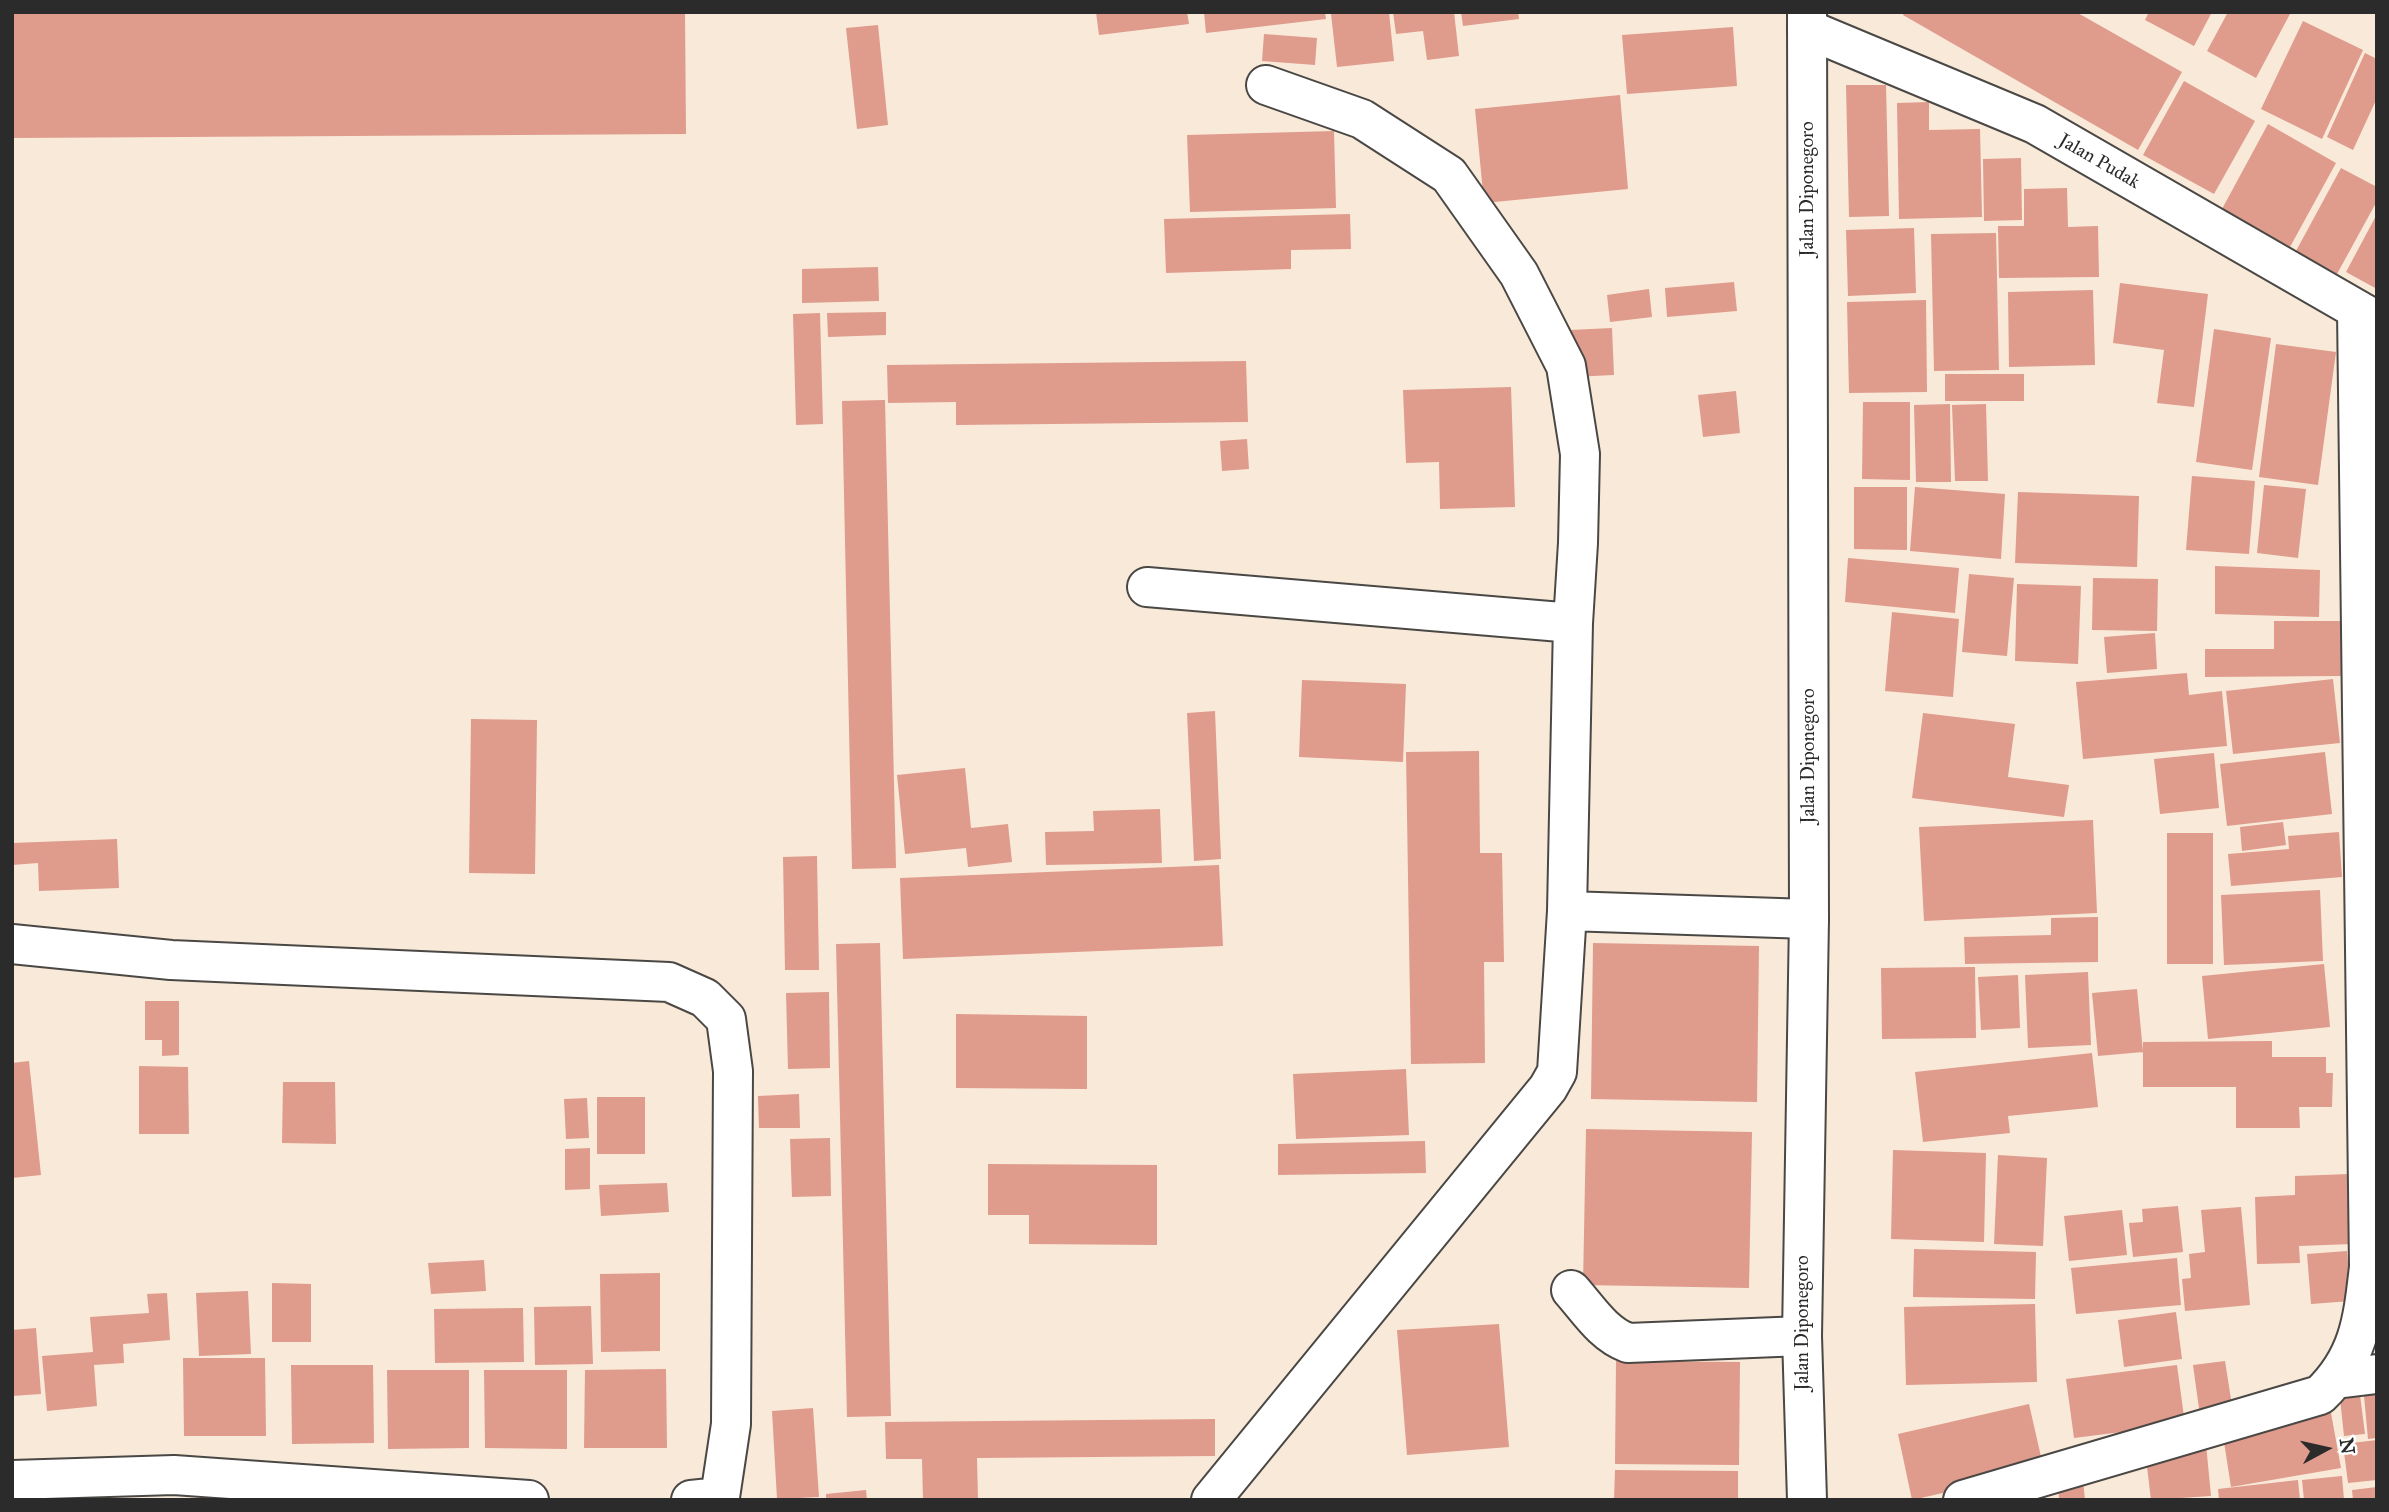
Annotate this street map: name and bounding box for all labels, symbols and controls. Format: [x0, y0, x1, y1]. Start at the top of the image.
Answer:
street label: Jalan Diponegoro [1797, 121, 1819, 257]
street label: Jalan Pudak [2054, 130, 2144, 194]
street label: Jalan Diponegoro [1798, 688, 1820, 824]
street label: Jalan Diponegoro [1792, 1255, 1814, 1391]
north arrow [2291, 1414, 2361, 1484]
text: N [2335, 1436, 2360, 1456]

